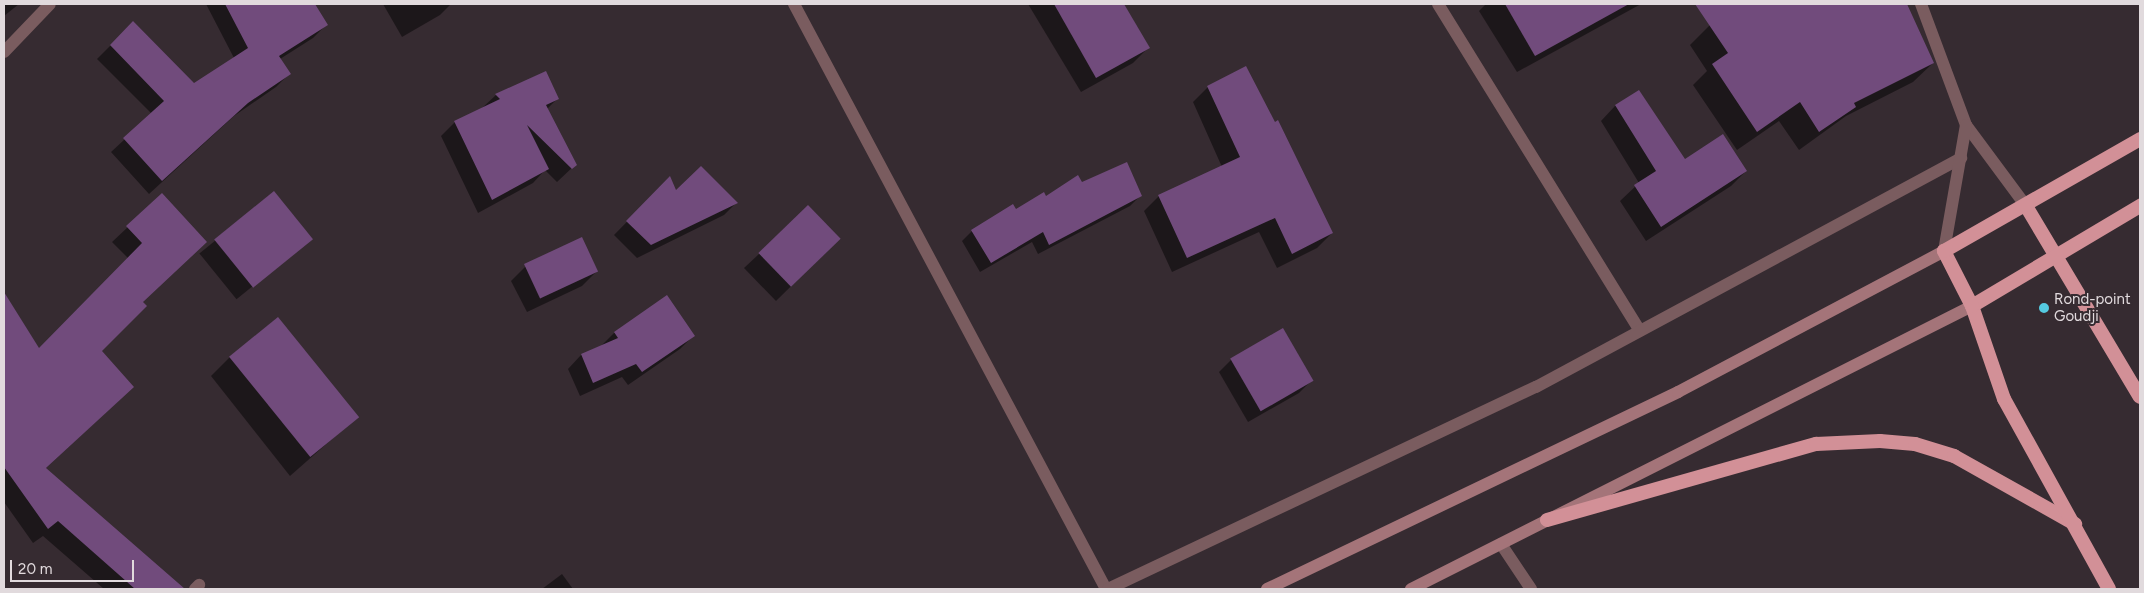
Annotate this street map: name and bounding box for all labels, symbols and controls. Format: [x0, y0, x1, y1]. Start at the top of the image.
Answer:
place label: Rond-point Goudji [2054, 290, 2131, 325]
marker: Rond-point Goudji [2038, 302, 2050, 314]
scale bar [12, 550, 136, 582]
text: 20 m [18, 560, 52, 578]

